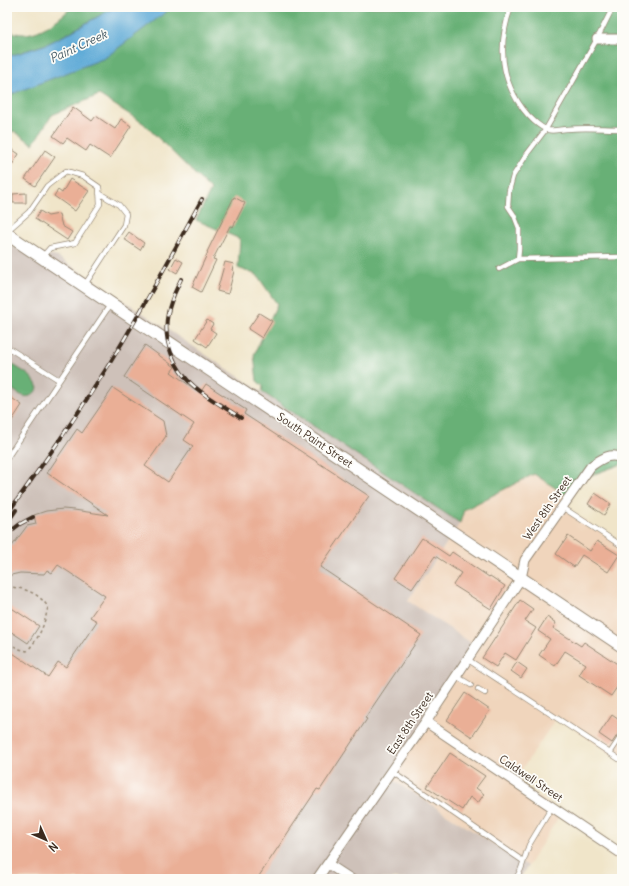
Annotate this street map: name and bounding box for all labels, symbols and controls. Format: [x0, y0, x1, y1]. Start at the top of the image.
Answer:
water label: Paint Creek [47, 26, 110, 66]
street label: South Paint Street [274, 409, 356, 471]
street label: West 8th Street [520, 473, 574, 543]
street label: East 8th Street [384, 689, 436, 757]
street label: Caldwell Street [496, 752, 566, 805]
north arrow [26, 820, 66, 860]
text: N [45, 839, 61, 855]

